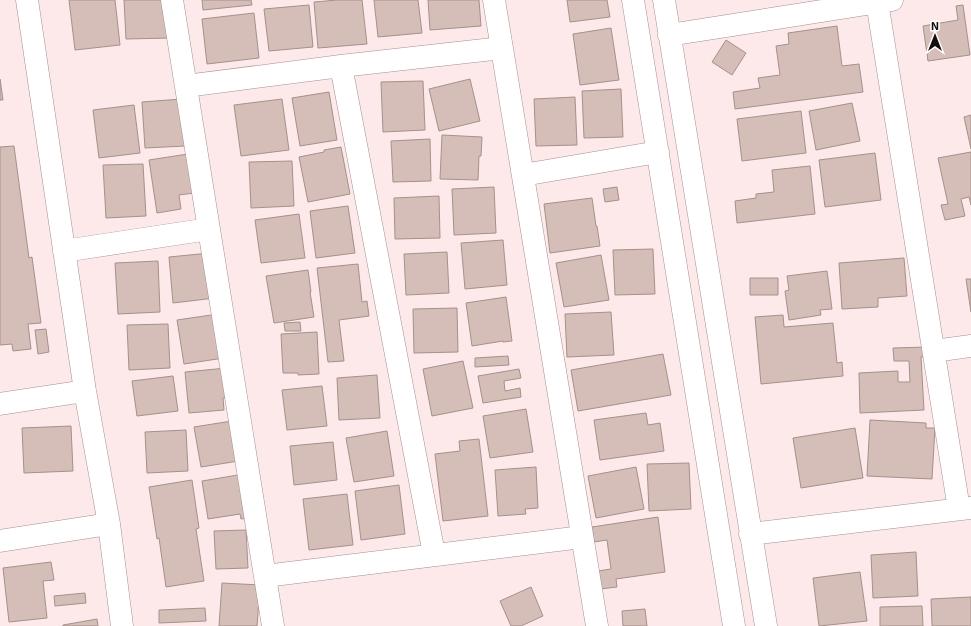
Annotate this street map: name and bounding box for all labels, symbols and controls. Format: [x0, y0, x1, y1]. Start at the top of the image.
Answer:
north arrow [915, 16, 955, 56]
text: N [931, 19, 939, 32]

